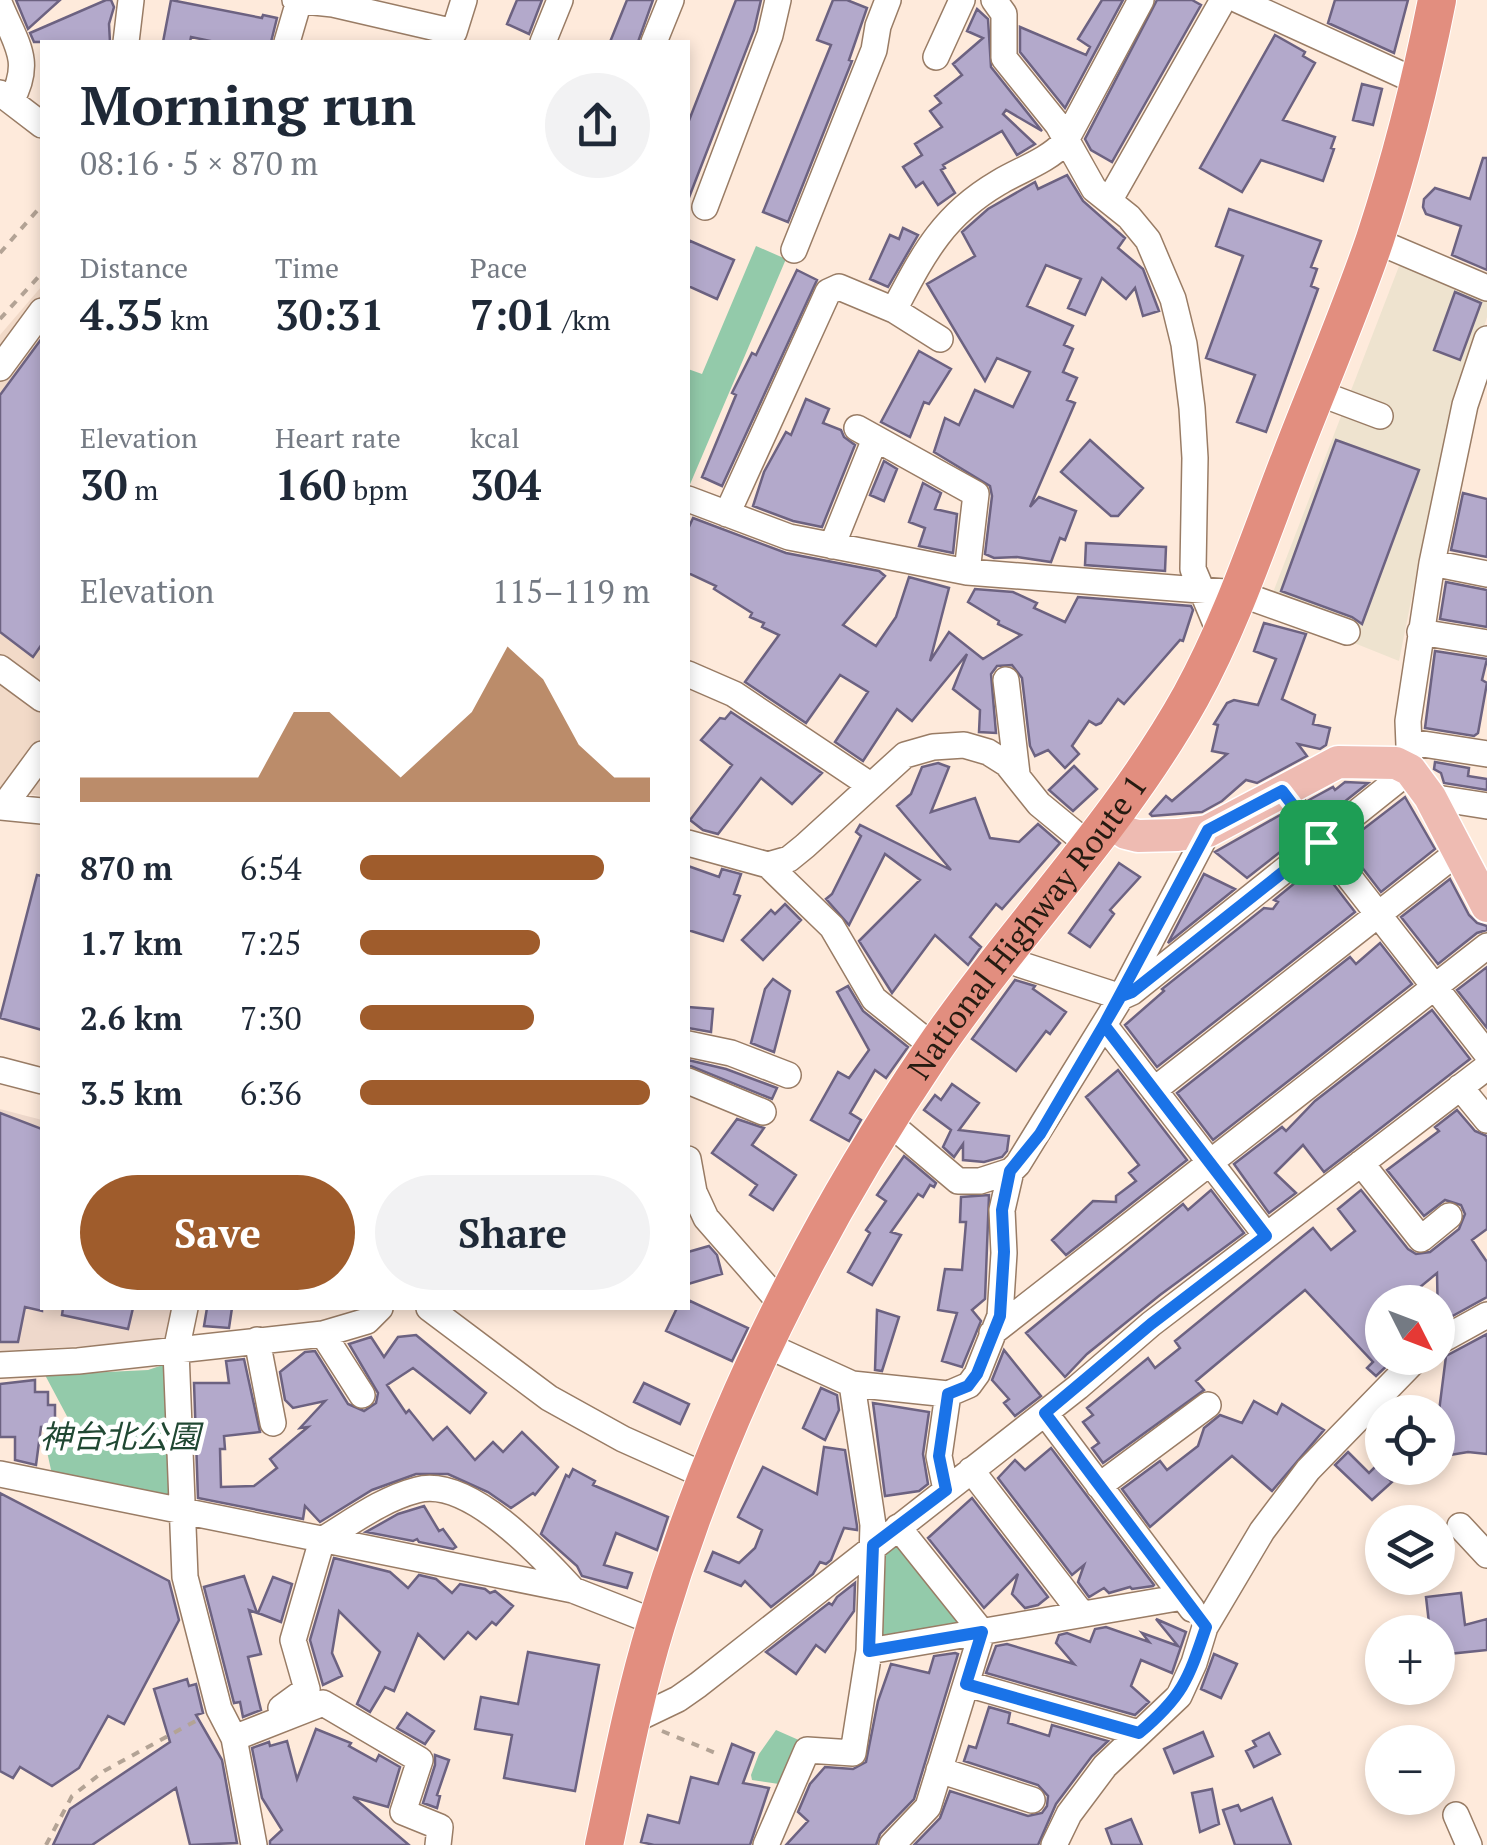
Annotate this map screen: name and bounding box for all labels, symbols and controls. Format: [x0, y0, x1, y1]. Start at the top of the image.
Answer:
text: Morning run [80, 68, 416, 141]
button: share [545, 73, 650, 178]
text: 08:16 · 5 × 870 m [80, 142, 318, 184]
text: Distance [80, 249, 188, 286]
text: Time [275, 249, 339, 286]
text: Pace [470, 249, 527, 286]
text: 4.35 [80, 286, 164, 342]
text: 30:31 [275, 286, 384, 342]
text: 7:01 [470, 286, 556, 342]
text: km [164, 301, 209, 338]
text: /km [556, 301, 611, 338]
text: Elevation [80, 419, 198, 456]
text: Heart rate [275, 419, 401, 456]
text: kcal [470, 419, 520, 456]
text: 30 [80, 456, 127, 512]
text: 160 [275, 456, 346, 512]
text: 304 [470, 456, 541, 512]
text: m [127, 471, 158, 508]
text: bpm [346, 471, 408, 508]
text: Elevation [80, 570, 214, 612]
text: 115–119 m [492, 570, 650, 612]
street label: National Highway Route 1 [898, 766, 1156, 1087]
pin [1279, 800, 1364, 885]
icon: arrive [1294, 815, 1349, 870]
text: 870 m [80, 847, 172, 889]
text: 6:54 [240, 847, 302, 889]
text: 1.7 km [80, 922, 183, 964]
text: 7:25 [240, 922, 302, 964]
text: 2.6 km [80, 997, 183, 1039]
text: 7:30 [240, 997, 302, 1039]
text: 3.5 km [80, 1072, 183, 1114]
text: 6:36 [240, 1072, 302, 1114]
button: Save [80, 1175, 355, 1290]
button: Share [375, 1175, 650, 1290]
north arrow [1365, 1285, 1455, 1375]
map controls [1365, 1285, 1455, 1815]
button: locate [1365, 1395, 1455, 1485]
park label: 神台北公園 [40, 1415, 204, 1457]
button: layers [1365, 1505, 1455, 1595]
button: + [1365, 1615, 1455, 1705]
button: − [1365, 1725, 1455, 1815]

